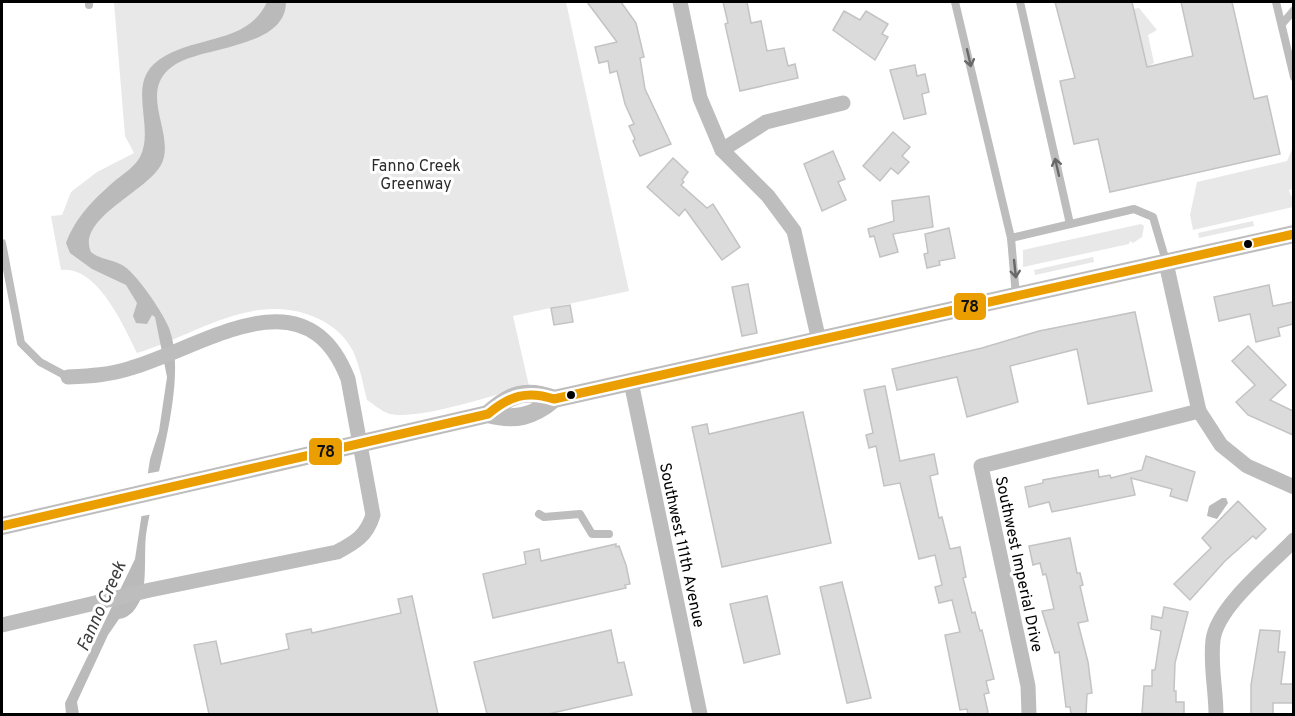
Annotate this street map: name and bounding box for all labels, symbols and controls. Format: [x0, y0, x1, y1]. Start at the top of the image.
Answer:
one-way arrow [963, 49, 975, 68]
park label: Fanno Creek Greenway [371, 157, 461, 195]
one-way arrow [1051, 158, 1062, 178]
unlabelled marker [1242, 238, 1254, 250]
one-way arrow [1010, 259, 1021, 279]
line badge: 78 [953, 292, 987, 321]
text: 78 [961, 298, 979, 318]
unlabelled marker [565, 389, 577, 401]
line badge: 78 [308, 437, 343, 466]
text: 78 [317, 443, 335, 463]
street label: Southwest 111th Avenue [654, 461, 708, 630]
street label: Southwest Imperial Drive [990, 475, 1046, 654]
water label: Fanno Creek [72, 557, 133, 655]

